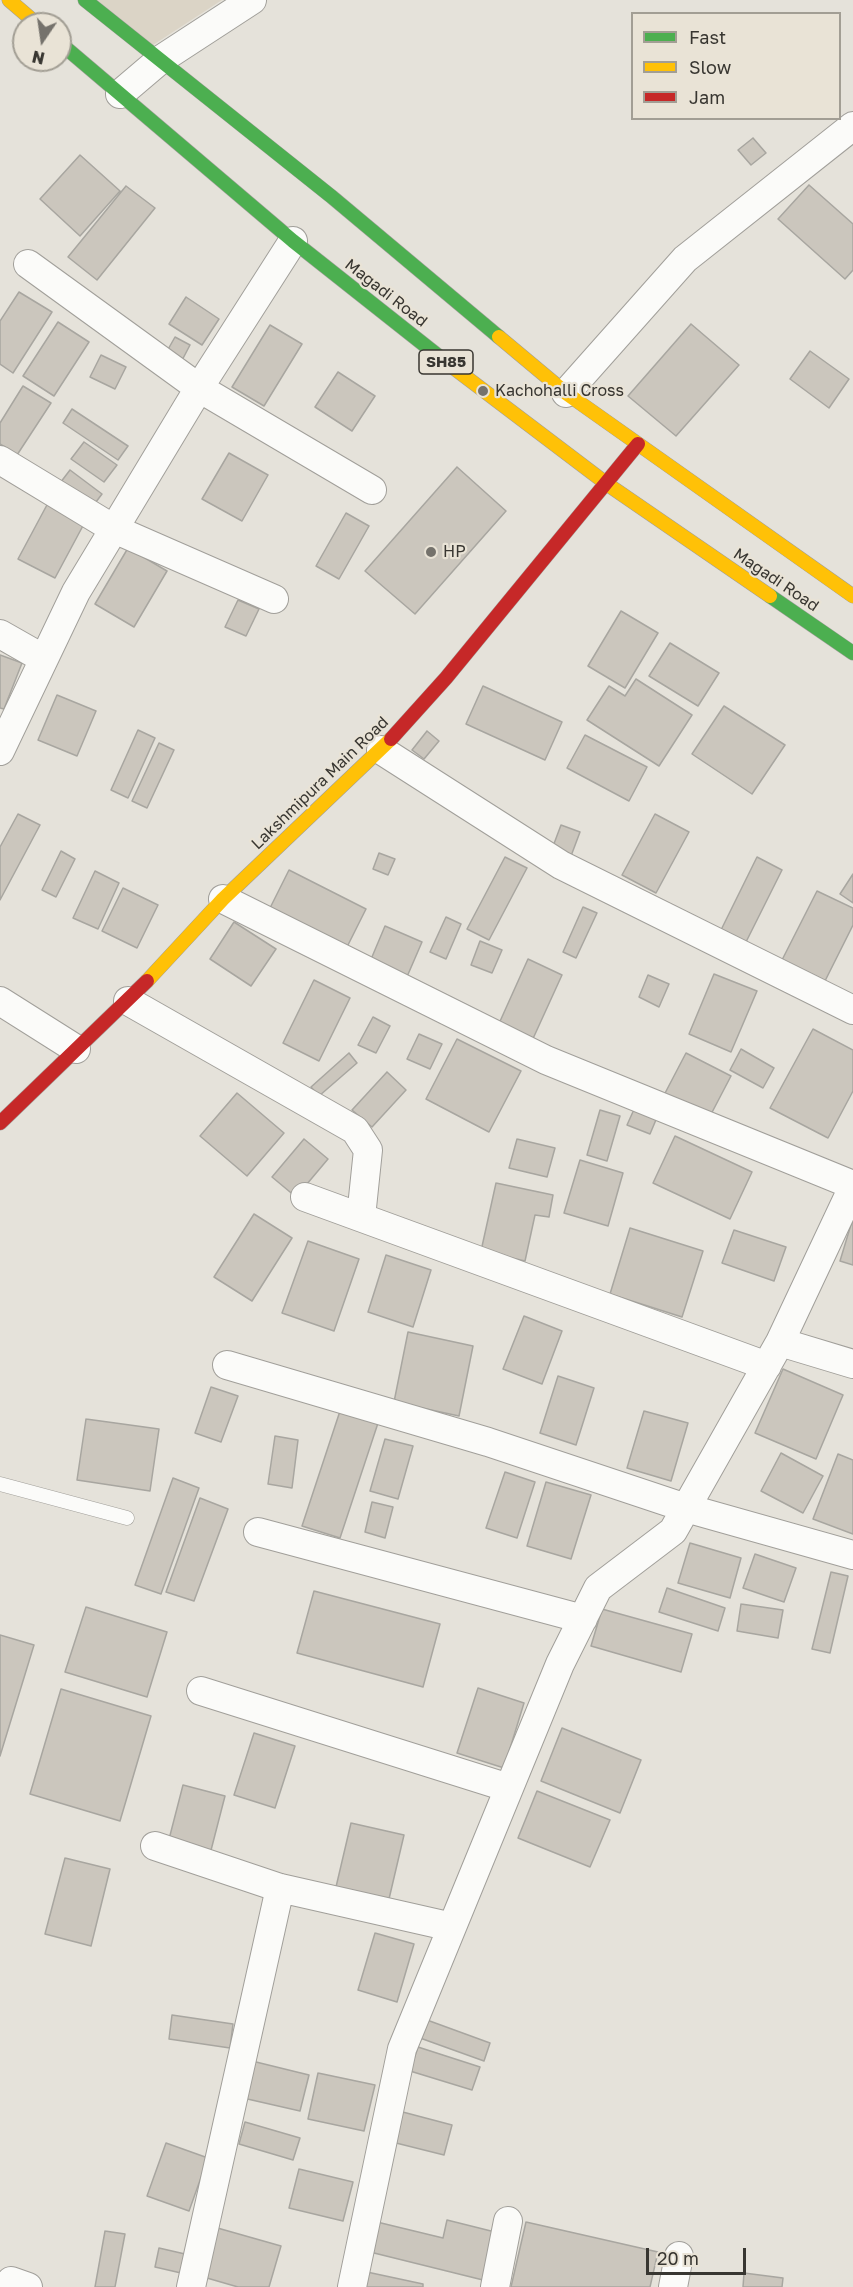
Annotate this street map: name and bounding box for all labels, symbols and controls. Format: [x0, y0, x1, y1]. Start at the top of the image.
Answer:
north arrow [12, 12, 72, 72]
legend [631, 12, 841, 120]
text: Fast [689, 26, 726, 48]
text: N [30, 46, 47, 69]
text: Slow [689, 56, 731, 78]
text: Jam [689, 86, 725, 108]
street label: Magadi Road [341, 255, 431, 331]
road number: SH85 [419, 350, 473, 374]
place label: Kachohalli Cross [495, 381, 624, 401]
marker: Kachohalli Cross [476, 384, 490, 398]
place label: HP [443, 542, 466, 562]
street label: Magadi Road [730, 544, 822, 616]
marker: HP [424, 545, 438, 559]
street label: Lakshmipura Main Road [248, 713, 392, 853]
scale bar [649, 2236, 750, 2274]
text: 20 m [657, 2247, 699, 2269]

